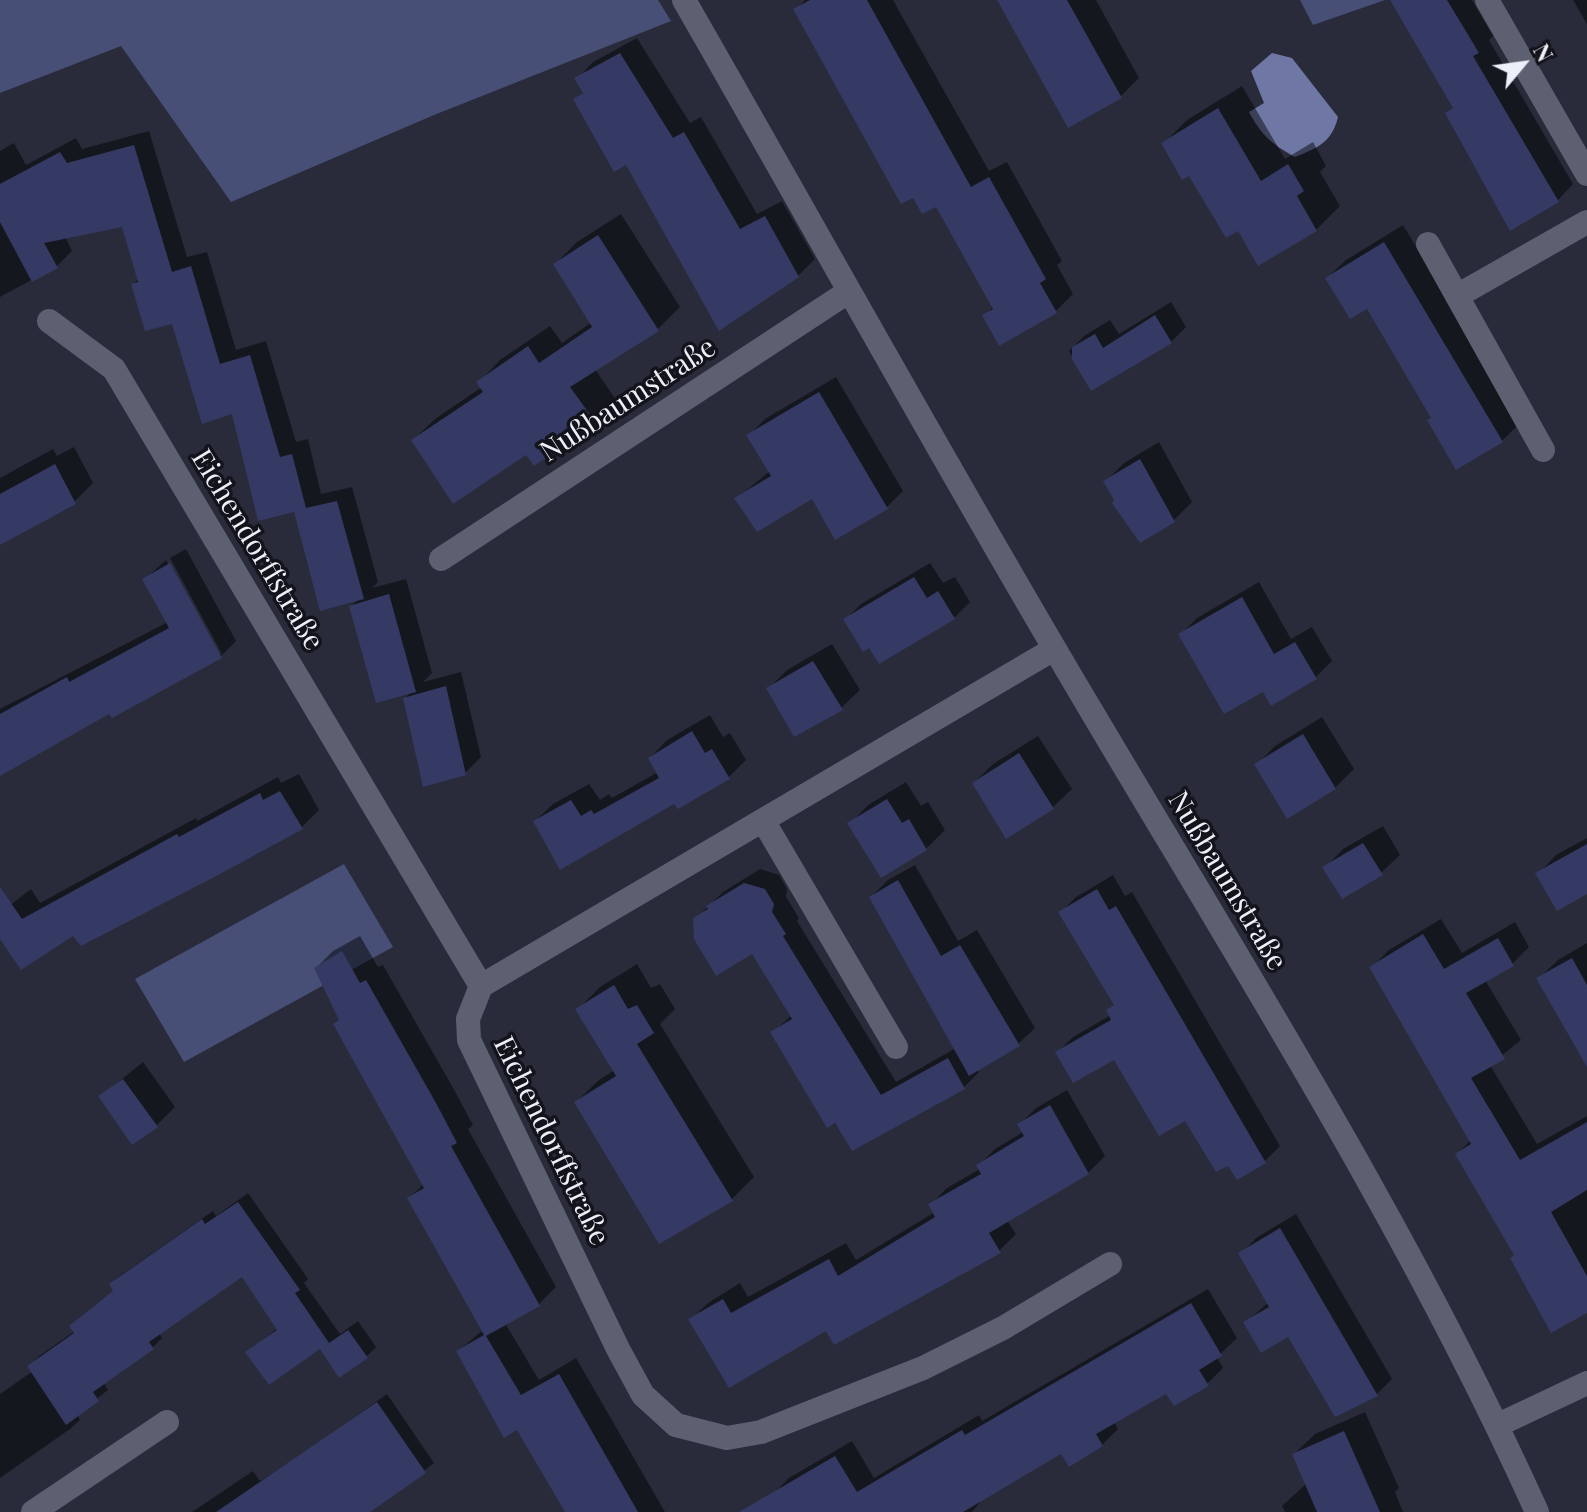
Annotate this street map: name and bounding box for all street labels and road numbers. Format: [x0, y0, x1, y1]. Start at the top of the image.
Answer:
street label: Nußbaumstraße [534, 331, 722, 469]
street label: Eichendorffstraße [184, 444, 330, 656]
street label: Nußbaumstraße [1161, 786, 1293, 976]
street label: Eichendorffstraße [486, 1031, 616, 1251]

